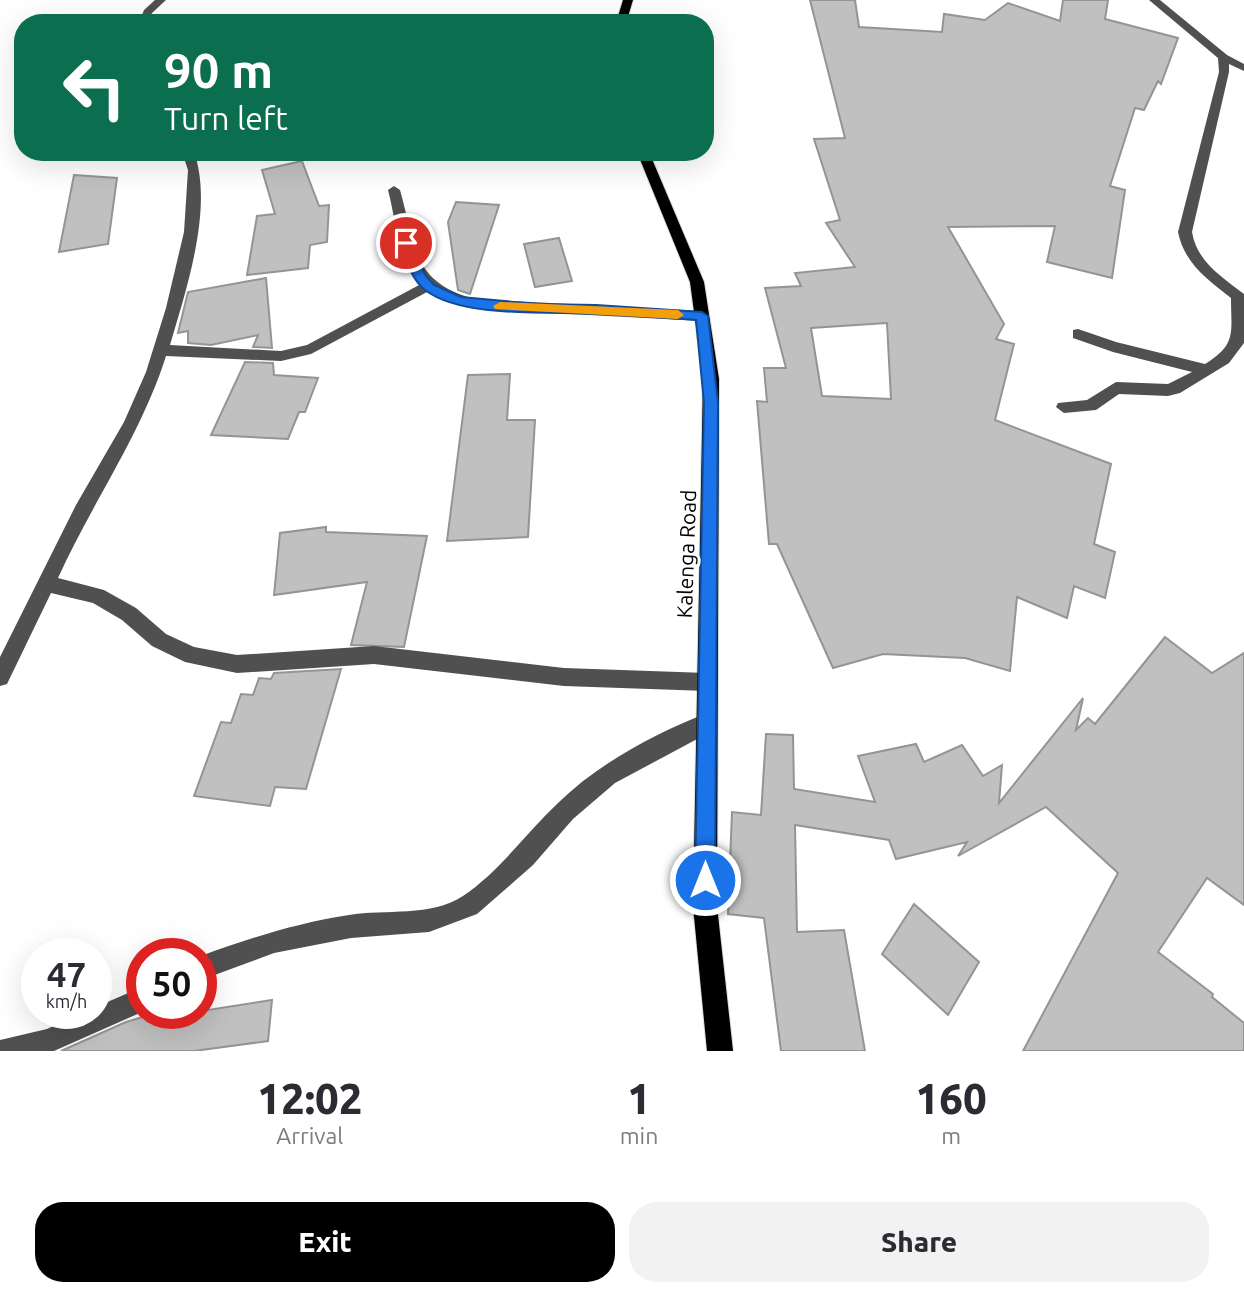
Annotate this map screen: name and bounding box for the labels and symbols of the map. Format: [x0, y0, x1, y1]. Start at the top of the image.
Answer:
pin [376, 213, 436, 273]
street label: Kalenga Road [672, 489, 700, 619]
position arrow [668, 843, 742, 917]
speed limit sign: 50 [126, 938, 217, 1029]

